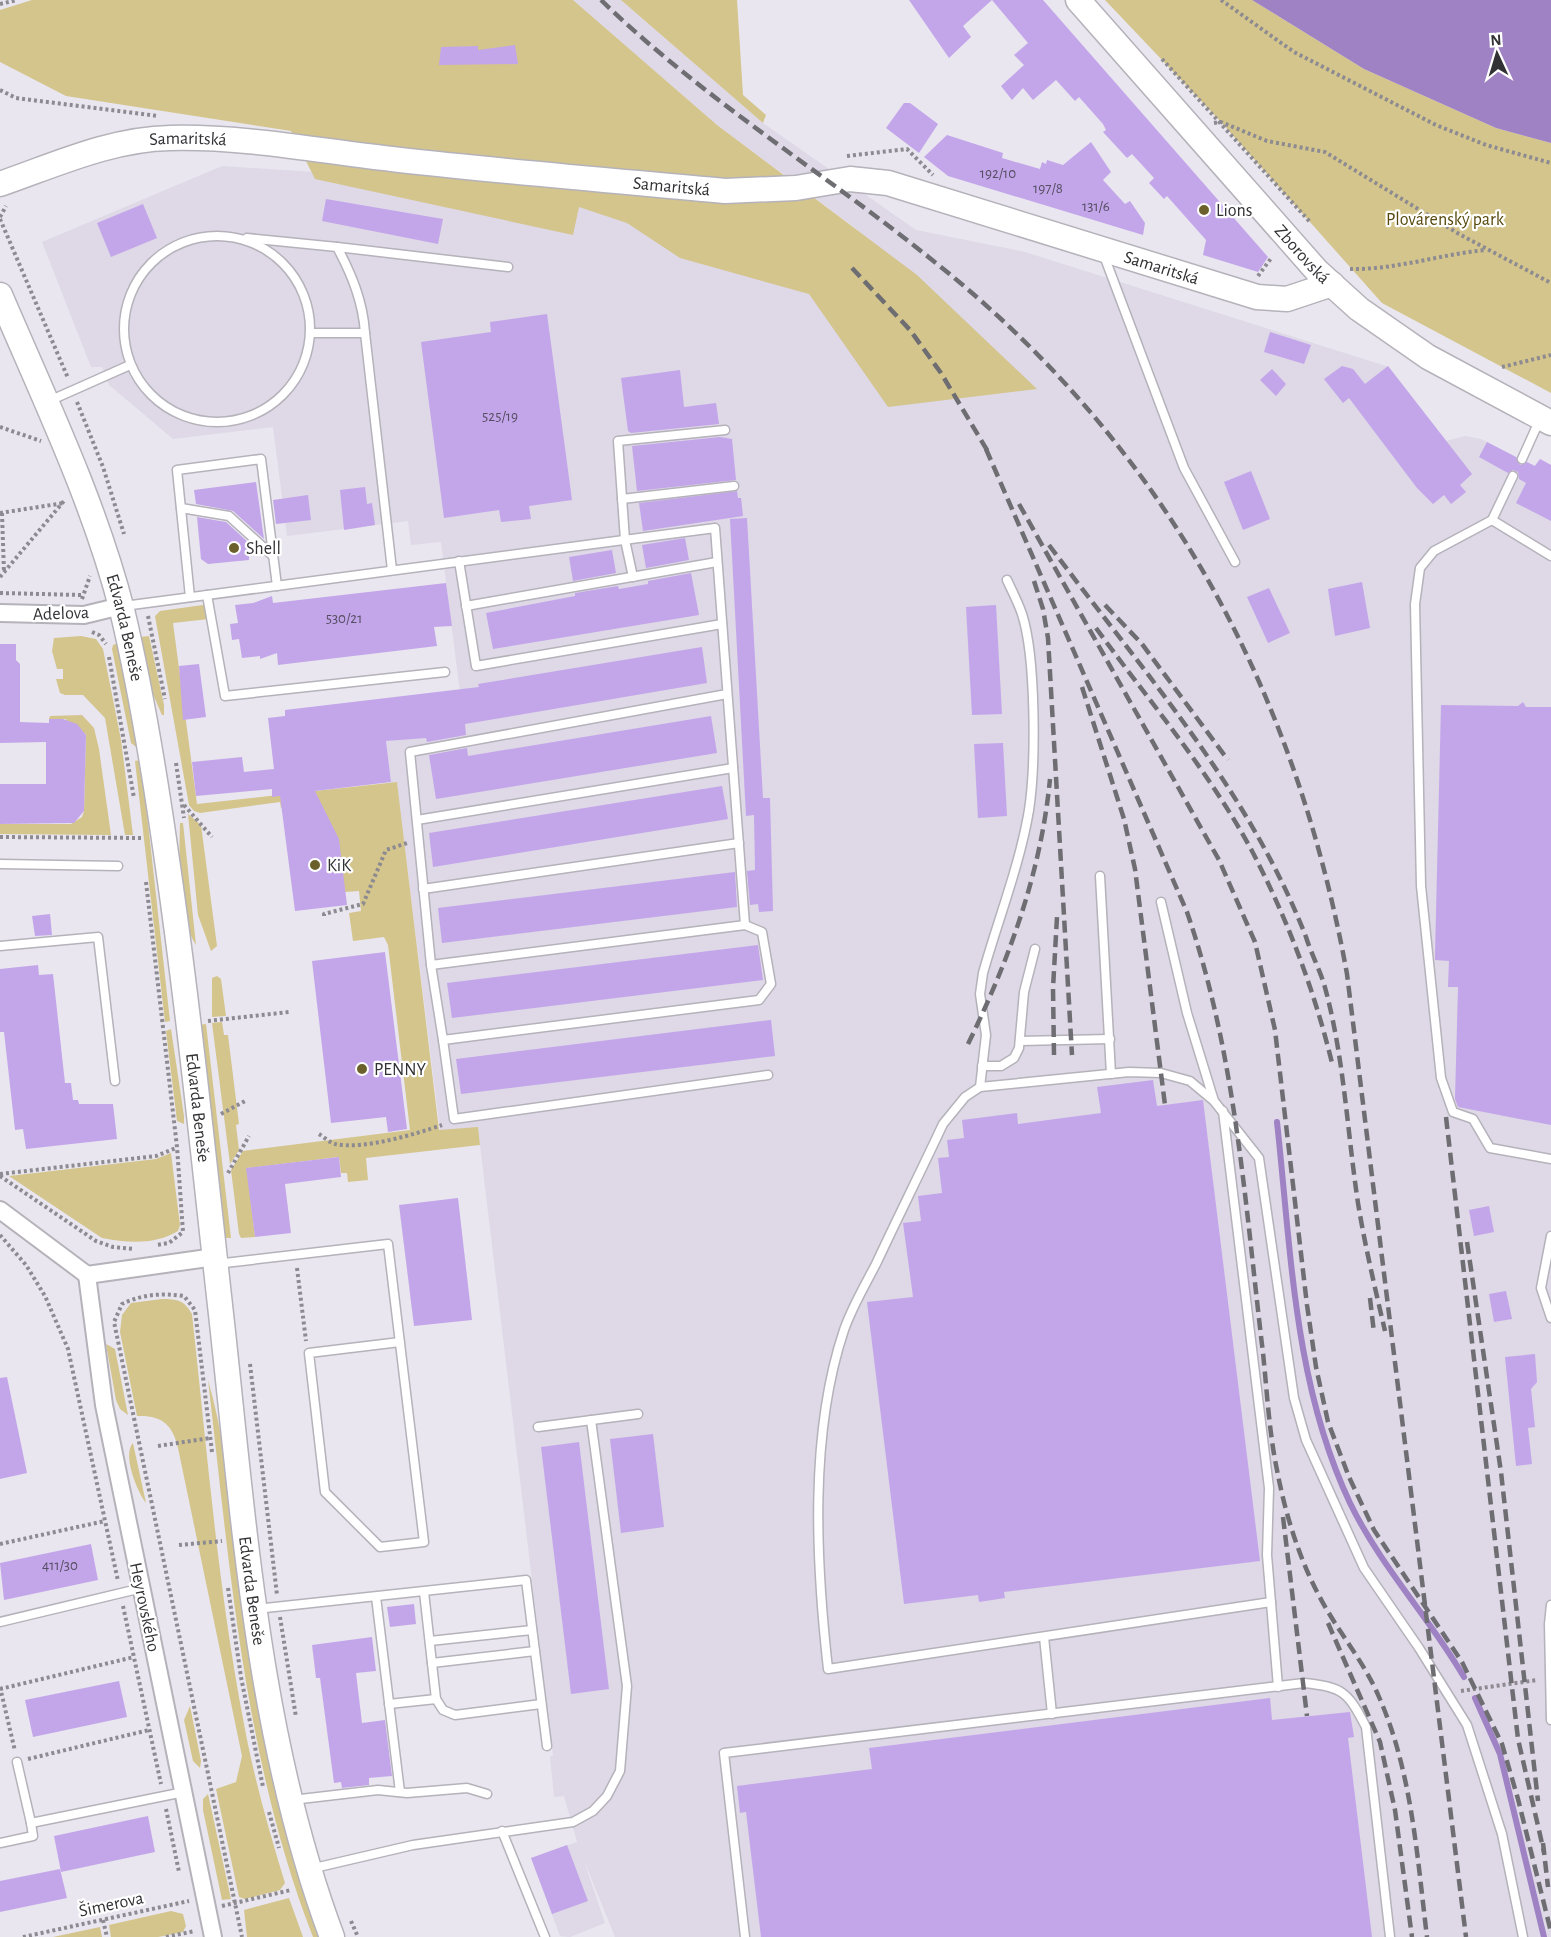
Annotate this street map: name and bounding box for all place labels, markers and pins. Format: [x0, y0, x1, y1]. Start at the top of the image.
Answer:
place label: Lions [1216, 202, 1252, 220]
marker: Lions [1197, 203, 1211, 217]
place label: Shell [246, 540, 281, 558]
marker: Shell [227, 541, 241, 555]
place label: KiK [327, 857, 351, 875]
marker: KiK [308, 858, 322, 872]
place label: PENNY [374, 1061, 427, 1079]
marker: PENNY [355, 1062, 369, 1076]

